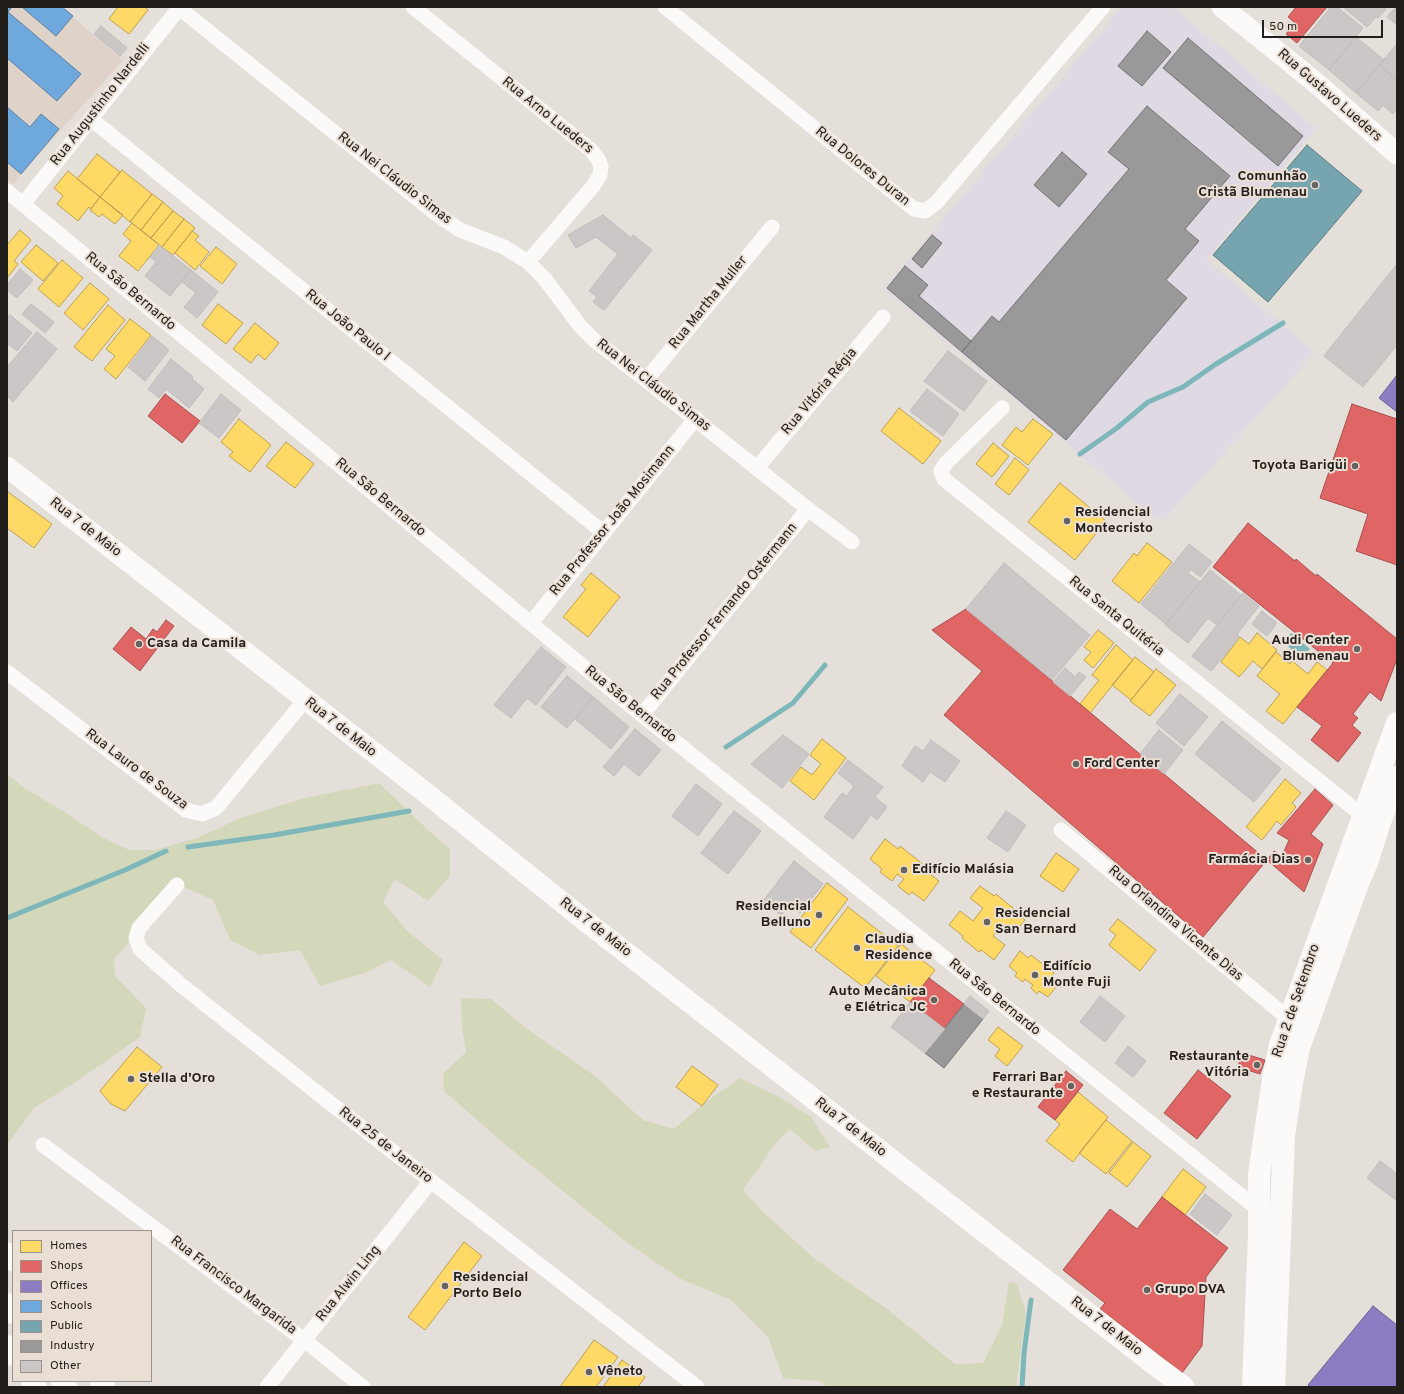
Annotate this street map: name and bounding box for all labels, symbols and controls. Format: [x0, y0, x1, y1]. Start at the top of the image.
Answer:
scale bar [1264, 12, 1385, 38]
text: 50 m [1269, 19, 1297, 35]
street label: Rua Augustinho Nardelli [48, 40, 154, 170]
street label: Rua Gustavo Lueders [1273, 46, 1385, 146]
street label: Rua Arno Lueders [498, 74, 596, 158]
street label: Rua Dolores Duran [811, 124, 913, 210]
street label: Rua Nei Cláudio Simas [334, 129, 454, 229]
place label: Comunhão Cristã Blumenau [1198, 169, 1307, 202]
marker: Comunhão Cristã Blumenau [1310, 180, 1320, 190]
street label: Rua São Bernardo [81, 249, 179, 335]
street label: Rua Martha Muller [666, 253, 752, 353]
street label: Rua João Paulo I [301, 287, 393, 365]
street label: Rua Nei Cláudio Simas [593, 336, 713, 436]
street label: Rua Vitória Régia [779, 345, 861, 439]
street label: Rua Professor João Mosimann [547, 442, 679, 600]
street label: Rua São Bernardo [331, 455, 429, 541]
place label: Toyota Barigüi [1252, 458, 1347, 474]
marker: Toyota Barigüi [1350, 461, 1360, 471]
street label: Rua 7 de Maio [46, 495, 124, 561]
place label: Residencial Montecristo [1075, 505, 1153, 538]
marker: Residencial Montecristo [1062, 516, 1072, 526]
street label: Rua Professor Fernando Ostermann [648, 520, 802, 704]
street label: Rua Santa Quitéria [1065, 573, 1167, 661]
place label: Audi Center Blumenau [1271, 633, 1349, 666]
place label: Casa da Camila [147, 636, 246, 652]
marker: Casa da Camila [134, 639, 144, 649]
marker: Audi Center Blumenau [1352, 644, 1362, 654]
street label: Rua São Bernardo [581, 663, 679, 747]
street label: Rua 7 de Maio [301, 695, 379, 761]
street label: Rua Lauro de Souza [81, 726, 191, 814]
place label: Ford Center [1084, 756, 1160, 772]
marker: Ford Center [1071, 759, 1081, 769]
place label: Farmácia Dias [1208, 852, 1300, 868]
marker: Farmácia Dias [1303, 855, 1313, 865]
place label: Edifício Malásia [912, 862, 1014, 878]
street label: Rua Orlandina Vicente Dias [1104, 863, 1246, 985]
marker: Edifício Malásia [899, 865, 909, 875]
street label: Rua 7 de Maio [556, 895, 634, 961]
place label: Residencial Belluno [736, 899, 811, 932]
place label: Residencial San Bernard [995, 906, 1076, 938]
marker: Residencial Belluno [814, 910, 824, 920]
marker: Residencial San Bernard [982, 917, 992, 927]
place label: Claudia Residence [865, 932, 932, 964]
street label: Rua 2 de Setembro [1270, 942, 1324, 1060]
marker: Claudia Residence [852, 943, 862, 953]
street label: Rua São Bernardo [945, 956, 1043, 1040]
place label: Edifício Monte Fuji [1043, 959, 1111, 992]
marker: Edifício Monte Fuji [1030, 970, 1040, 980]
place label: Auto Mecânica e Elétrica JC [829, 984, 926, 1016]
marker: Auto Mecânica e Elétrica JC [929, 995, 939, 1005]
place label: Restaurante Vitória [1169, 1049, 1249, 1082]
marker: Restaurante Vitória [1252, 1060, 1262, 1070]
place label: Ferrari Bar e Restaurante [972, 1070, 1063, 1102]
place label: Stella d'Oro [139, 1071, 215, 1087]
marker: Stella d'Oro [126, 1074, 136, 1084]
marker: Ferrari Bar e Restaurante [1066, 1081, 1076, 1091]
street label: Rua 7 de Maio [811, 1095, 889, 1161]
street label: Rua 25 de Janeiro [335, 1104, 435, 1188]
legend [12, 1230, 152, 1382]
street label: Rua Francisco Margarida [167, 1233, 299, 1339]
text: Homes [50, 1238, 87, 1254]
street label: Rua Alwin Ling [313, 1243, 385, 1325]
text: Shops [50, 1258, 83, 1274]
place label: Residencial Porto Belo [453, 1270, 528, 1302]
text: Offices [50, 1278, 88, 1294]
marker: Residencial Porto Belo [440, 1281, 450, 1291]
place label: Grupo DVA [1155, 1282, 1226, 1298]
marker: Grupo DVA [1142, 1285, 1152, 1295]
street label: Rua 7 de Maio [1067, 1294, 1145, 1360]
text: Schools [50, 1298, 92, 1314]
text: Public [50, 1318, 83, 1334]
text: Industry [50, 1338, 95, 1354]
text: Other [50, 1358, 81, 1374]
place label: Vêneto [597, 1364, 643, 1380]
marker: Vêneto [584, 1367, 594, 1377]

